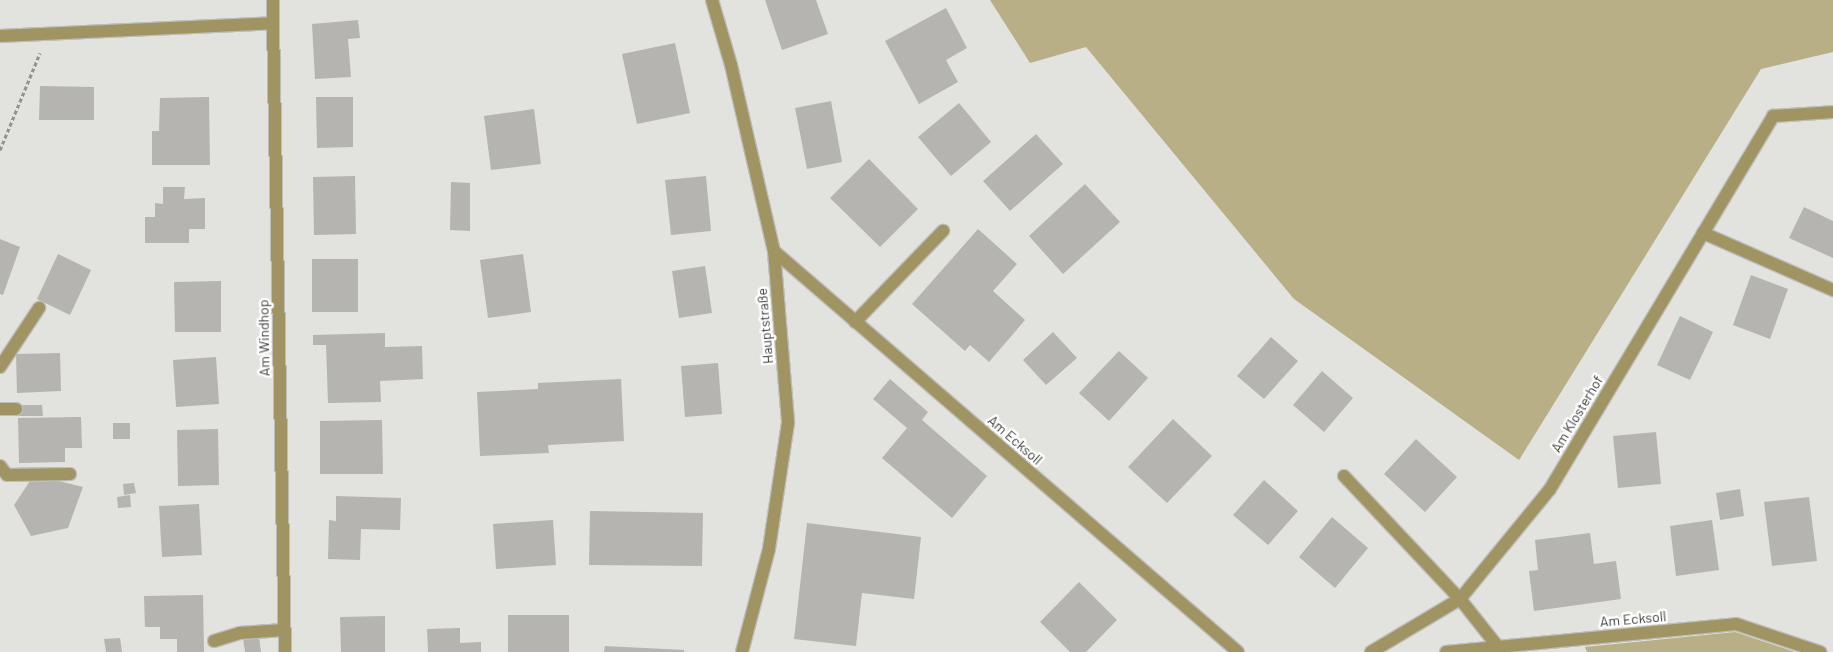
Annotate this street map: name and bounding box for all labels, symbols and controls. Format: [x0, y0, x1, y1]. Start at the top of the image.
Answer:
street label: Hauptstraße [753, 287, 777, 365]
street label: Am Windhop [255, 300, 273, 376]
street label: Am Klosterhof [1548, 373, 1606, 455]
street label: Am Ecksoll [984, 412, 1046, 468]
street label: Am Ecksoll [1599, 608, 1667, 630]

